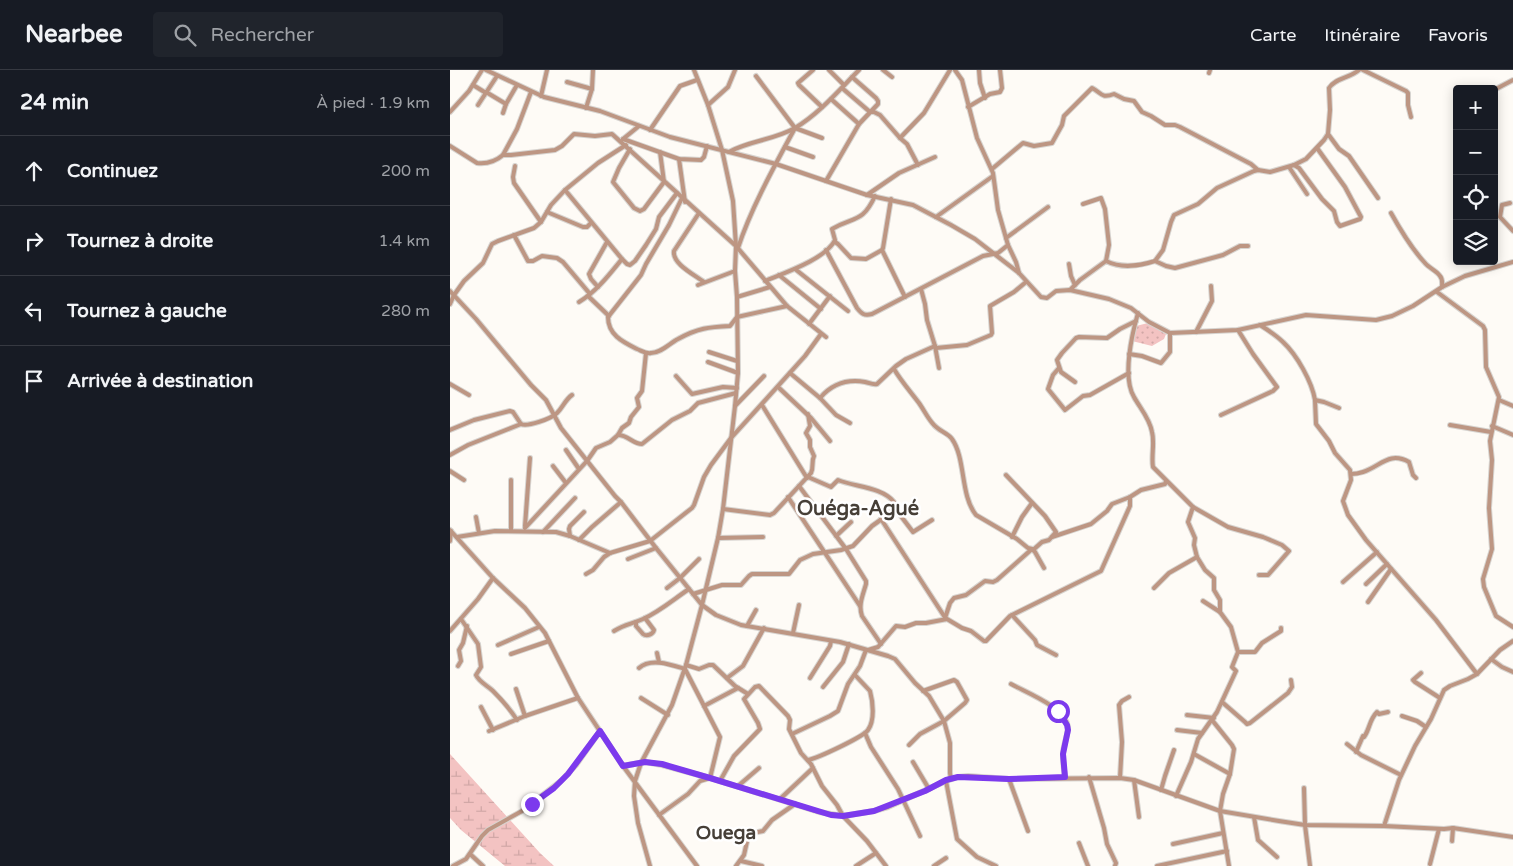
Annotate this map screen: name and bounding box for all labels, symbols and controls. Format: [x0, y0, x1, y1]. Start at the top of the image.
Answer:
search box [153, 12, 503, 57]
text: Nearbee [25, 20, 123, 49]
icon: search [171, 21, 199, 49]
text: Rechercher [211, 24, 314, 46]
text: Carte [1250, 24, 1296, 46]
text: Itinéraire [1324, 24, 1400, 46]
text: Favoris [1428, 24, 1488, 46]
map controls [1453, 85, 1498, 265]
button: + [1453, 85, 1498, 130]
text: 24 min [20, 90, 89, 115]
text: À pied · 1.9 km [316, 93, 430, 113]
button: − [1453, 130, 1498, 175]
icon: ahead [20, 157, 48, 185]
text: Continuez [67, 160, 158, 182]
text: 200 m [381, 161, 430, 181]
button: locate [1453, 175, 1498, 220]
button: layers [1453, 220, 1498, 265]
icon: right [20, 227, 48, 255]
text: Tournez à droite [67, 230, 213, 252]
text: 1.4 km [378, 231, 430, 251]
icon: left [20, 297, 48, 325]
text: Tournez à gauche [67, 300, 227, 322]
text: 280 m [381, 301, 430, 321]
icon: arrive [20, 367, 48, 395]
text: Arrivée à destination [67, 370, 253, 392]
district label: Ouéga-Agué [797, 497, 919, 521]
route start [1047, 700, 1070, 723]
route end [521, 793, 544, 816]
district label: Ouega [696, 822, 756, 845]

